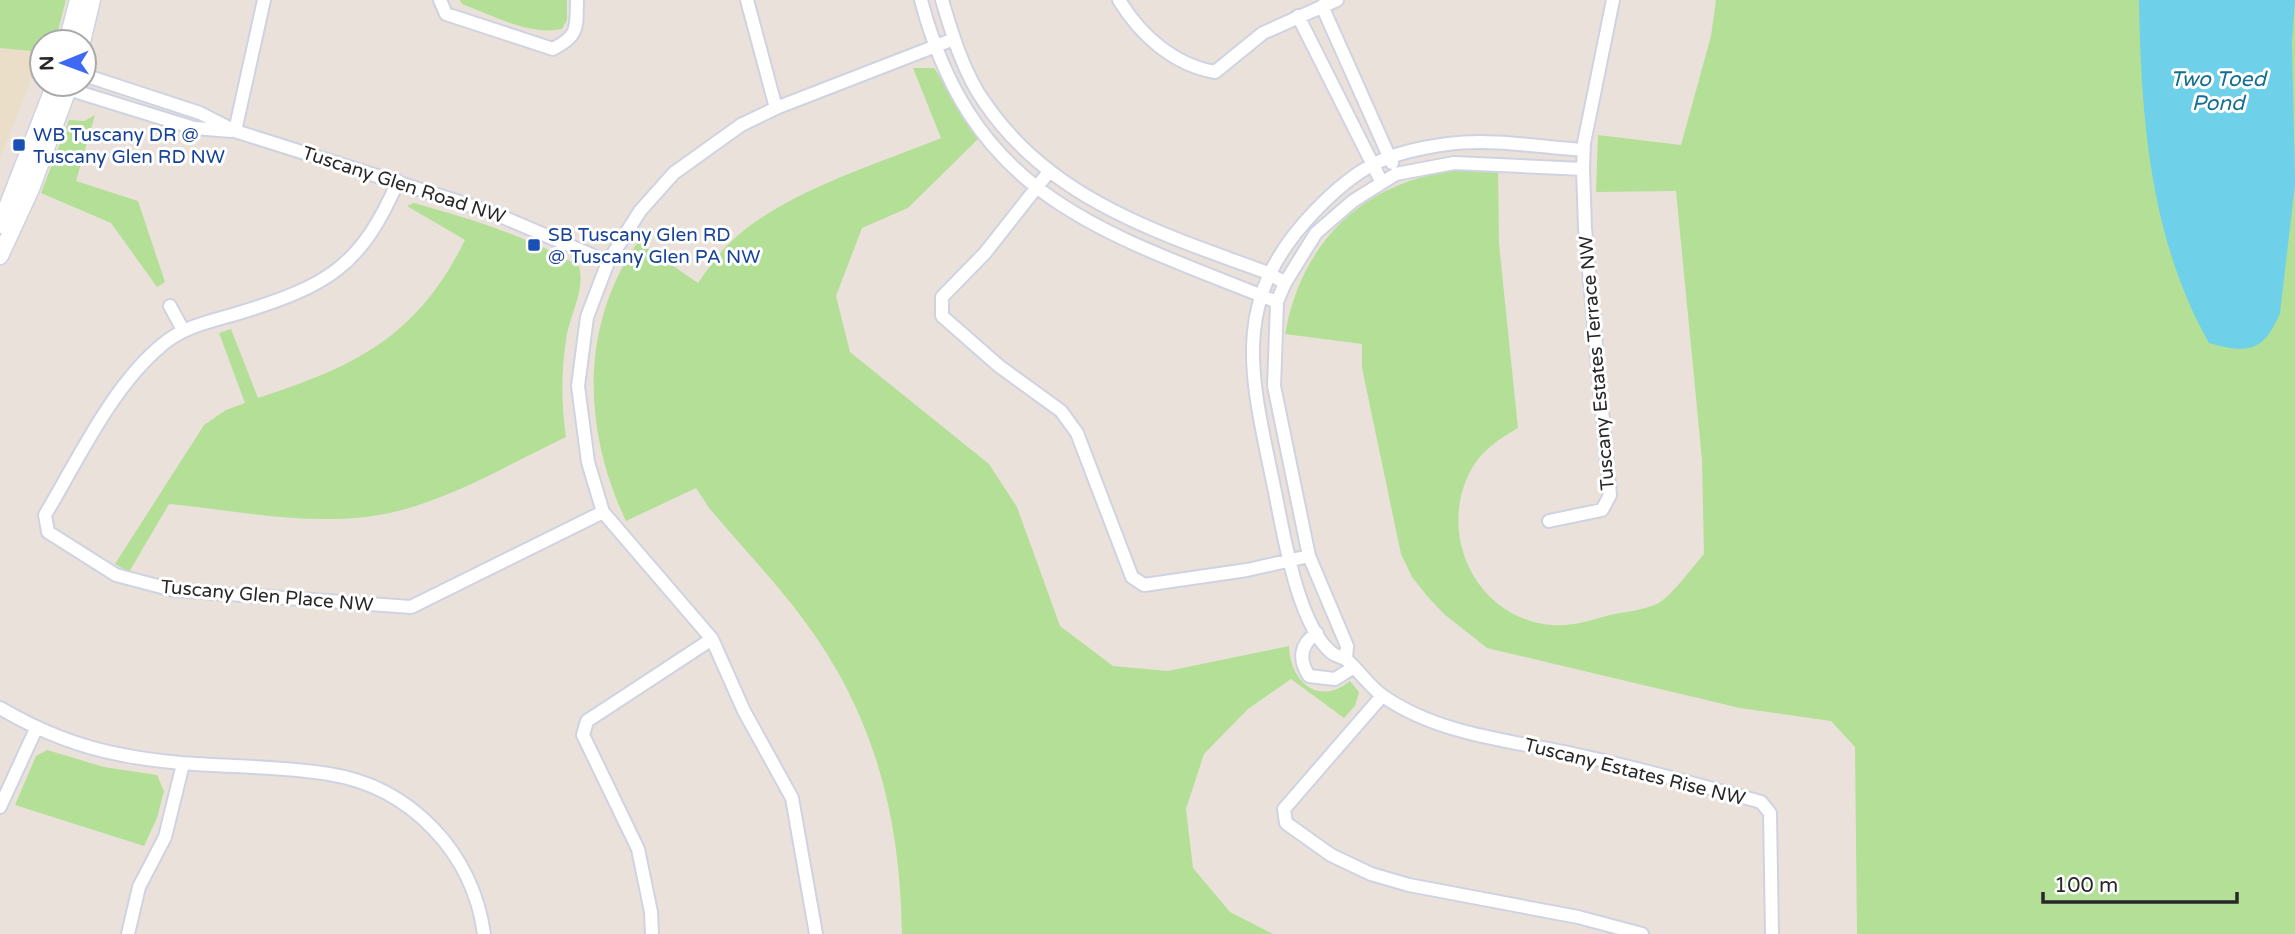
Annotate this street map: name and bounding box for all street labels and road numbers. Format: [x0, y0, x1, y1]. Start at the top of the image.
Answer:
street label: Tuscany Glen Road NW [299, 142, 508, 228]
street label: Tuscany Estates Terrace NW [1575, 235, 1619, 491]
street label: Tuscany Glen Place NW [160, 576, 374, 616]
street label: Tuscany Estates Rise NW [1522, 734, 1747, 810]

